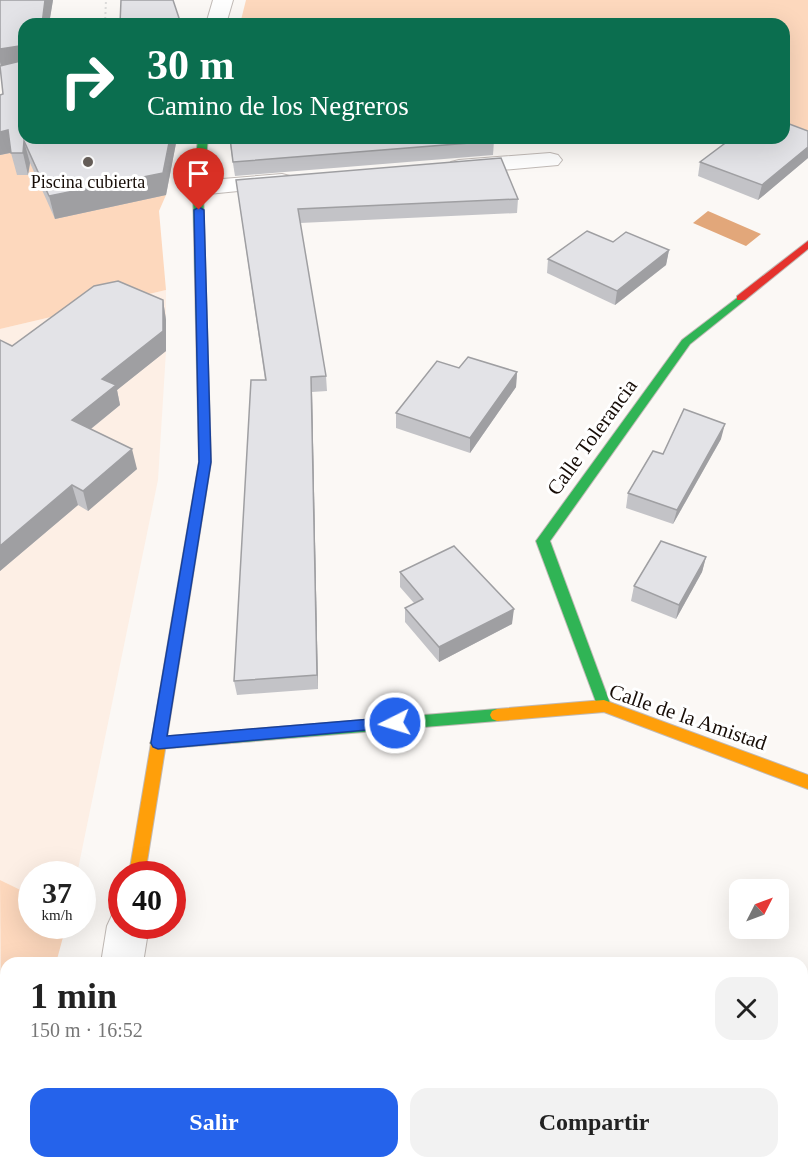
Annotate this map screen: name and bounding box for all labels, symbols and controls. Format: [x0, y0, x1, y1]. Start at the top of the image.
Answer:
icon: right [48, 42, 126, 120]
text: 30 m [147, 42, 235, 88]
text: Camino de los Negreros [147, 91, 409, 121]
pin [173, 148, 224, 210]
marker: Piscina cubierta [81, 155, 95, 169]
icon: arrive [182, 157, 215, 190]
place label: Piscina cubierta [31, 172, 145, 192]
street label: Calle Tolerancia [542, 374, 643, 500]
street label: Calle de la Amistad [606, 679, 770, 755]
position arrow [363, 691, 427, 755]
speed limit sign: 40 [108, 861, 186, 939]
text: 37 [42, 876, 72, 909]
north arrow [729, 879, 789, 939]
map controls [729, 879, 789, 939]
text: km/h [42, 907, 72, 923]
text: 1 min [30, 976, 117, 1016]
button: close [715, 977, 778, 1040]
text: 150 m · 16:52 [30, 1019, 143, 1041]
button: Salir [30, 1088, 398, 1157]
button: Compartir [410, 1088, 778, 1157]

